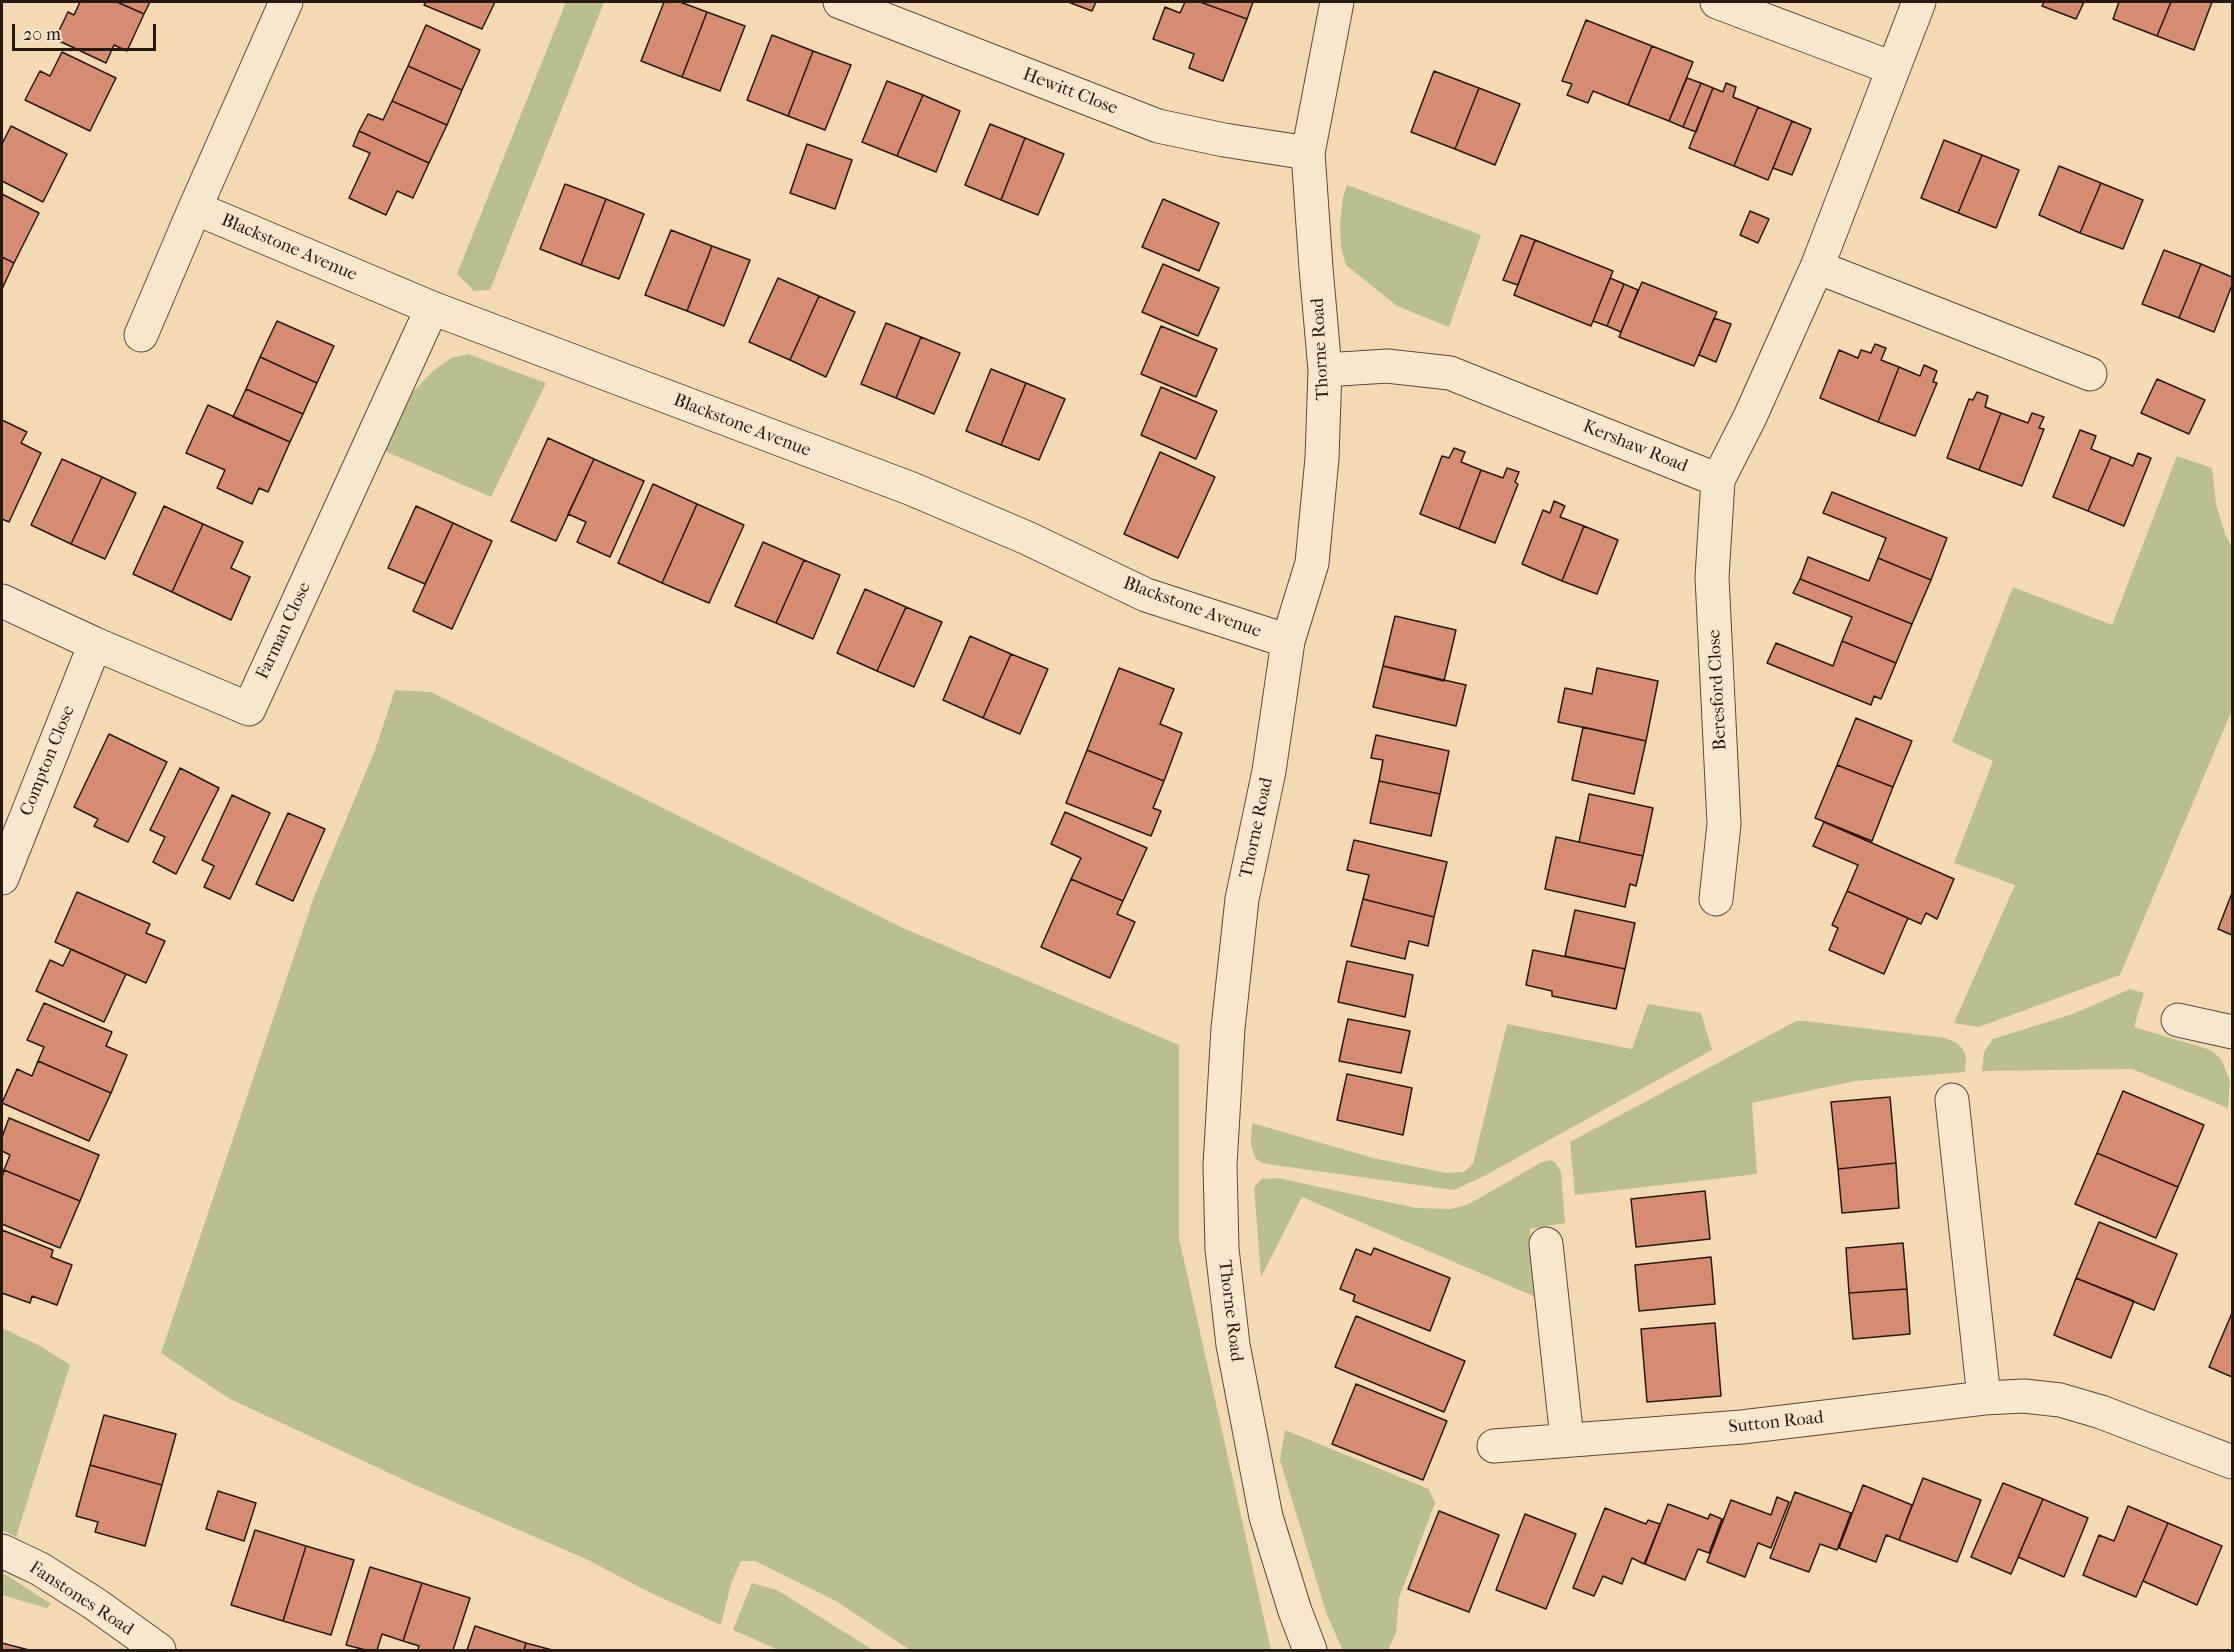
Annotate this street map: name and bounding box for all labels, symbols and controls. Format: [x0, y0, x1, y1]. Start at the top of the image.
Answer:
scale bar [15, 12, 159, 50]
text: 20 m [23, 24, 61, 45]
street label: Hewitt Close [1020, 64, 1120, 120]
street label: Blackstone Avenue [218, 210, 360, 286]
street label: Thorne Road [1308, 297, 1334, 401]
street label: Blackstone Avenue [670, 390, 814, 462]
street label: Kershaw Road [1579, 416, 1691, 478]
street label: Blackstone Avenue [1120, 573, 1264, 643]
street label: Farman Close [252, 579, 316, 683]
street label: Beresford Close [1704, 629, 1732, 751]
street label: Compton Close [16, 703, 80, 819]
street label: Thorne Road [1236, 776, 1278, 880]
street label: Thorne Road [1213, 1259, 1247, 1363]
street label: Sutton Road [1727, 1407, 1825, 1439]
street label: Fanstones Road [25, 1557, 137, 1641]

